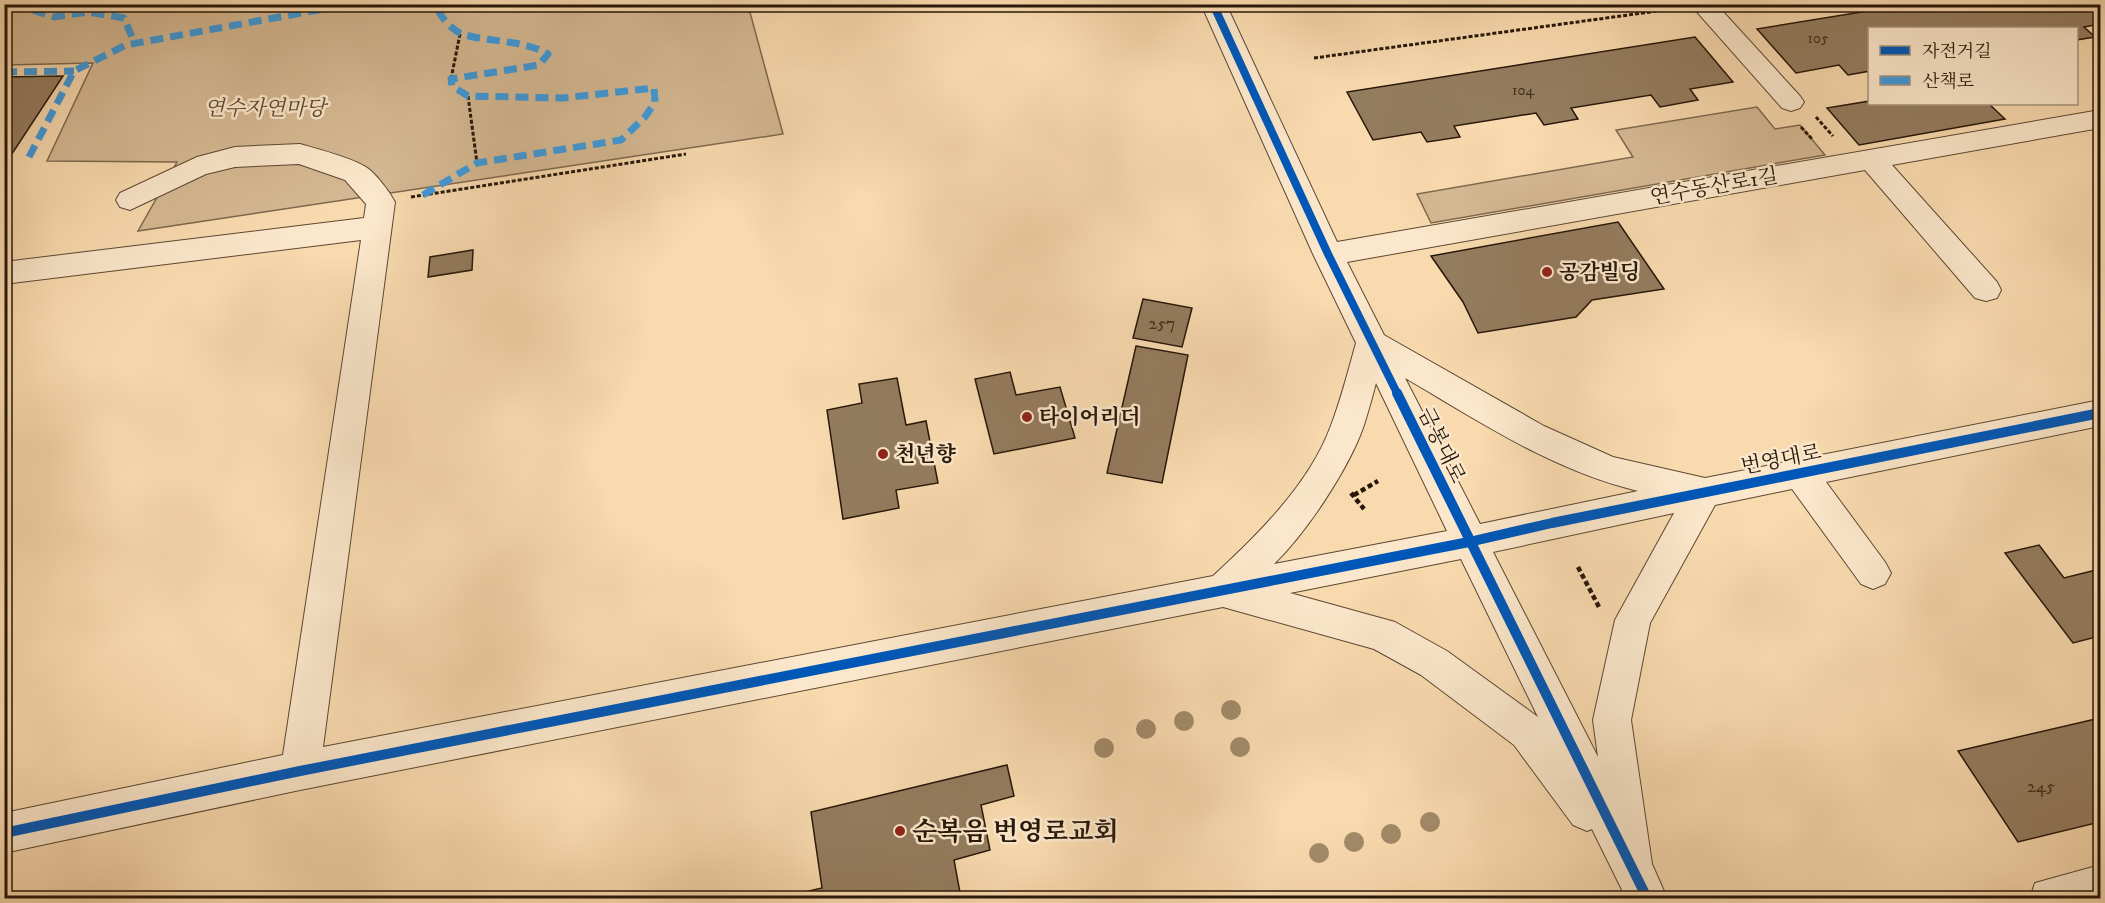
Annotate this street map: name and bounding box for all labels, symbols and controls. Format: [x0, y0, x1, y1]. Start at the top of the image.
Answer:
legend [1868, 27, 2078, 105]
house number: 105 [1808, 29, 1829, 48]
text: 자전거길 [1922, 41, 1992, 63]
text: 산책로 [1922, 71, 1974, 93]
house number: 104 [1512, 81, 1534, 100]
park label: 연수자연마당 [204, 96, 330, 122]
street label: 연수동산로1길 [1648, 163, 1780, 211]
place label: 공감빌딩 [1559, 260, 1640, 286]
marker: 공감빌딩 [1540, 265, 1554, 279]
house number: 257 [1148, 313, 1176, 335]
street label: 금봉대로 [1412, 403, 1471, 488]
place label: 타이어리더 [1039, 405, 1140, 431]
marker: 타이어리더 [1020, 410, 1034, 424]
street label: 번영대로 [1739, 439, 1824, 480]
place label: 천년향 [895, 442, 957, 468]
marker: 천년향 [876, 447, 890, 461]
house number: 245 [2027, 776, 2055, 798]
place label: 순복음 번영로교회 [912, 816, 1119, 849]
marker: 순복음 번영로교회 [893, 824, 907, 838]

